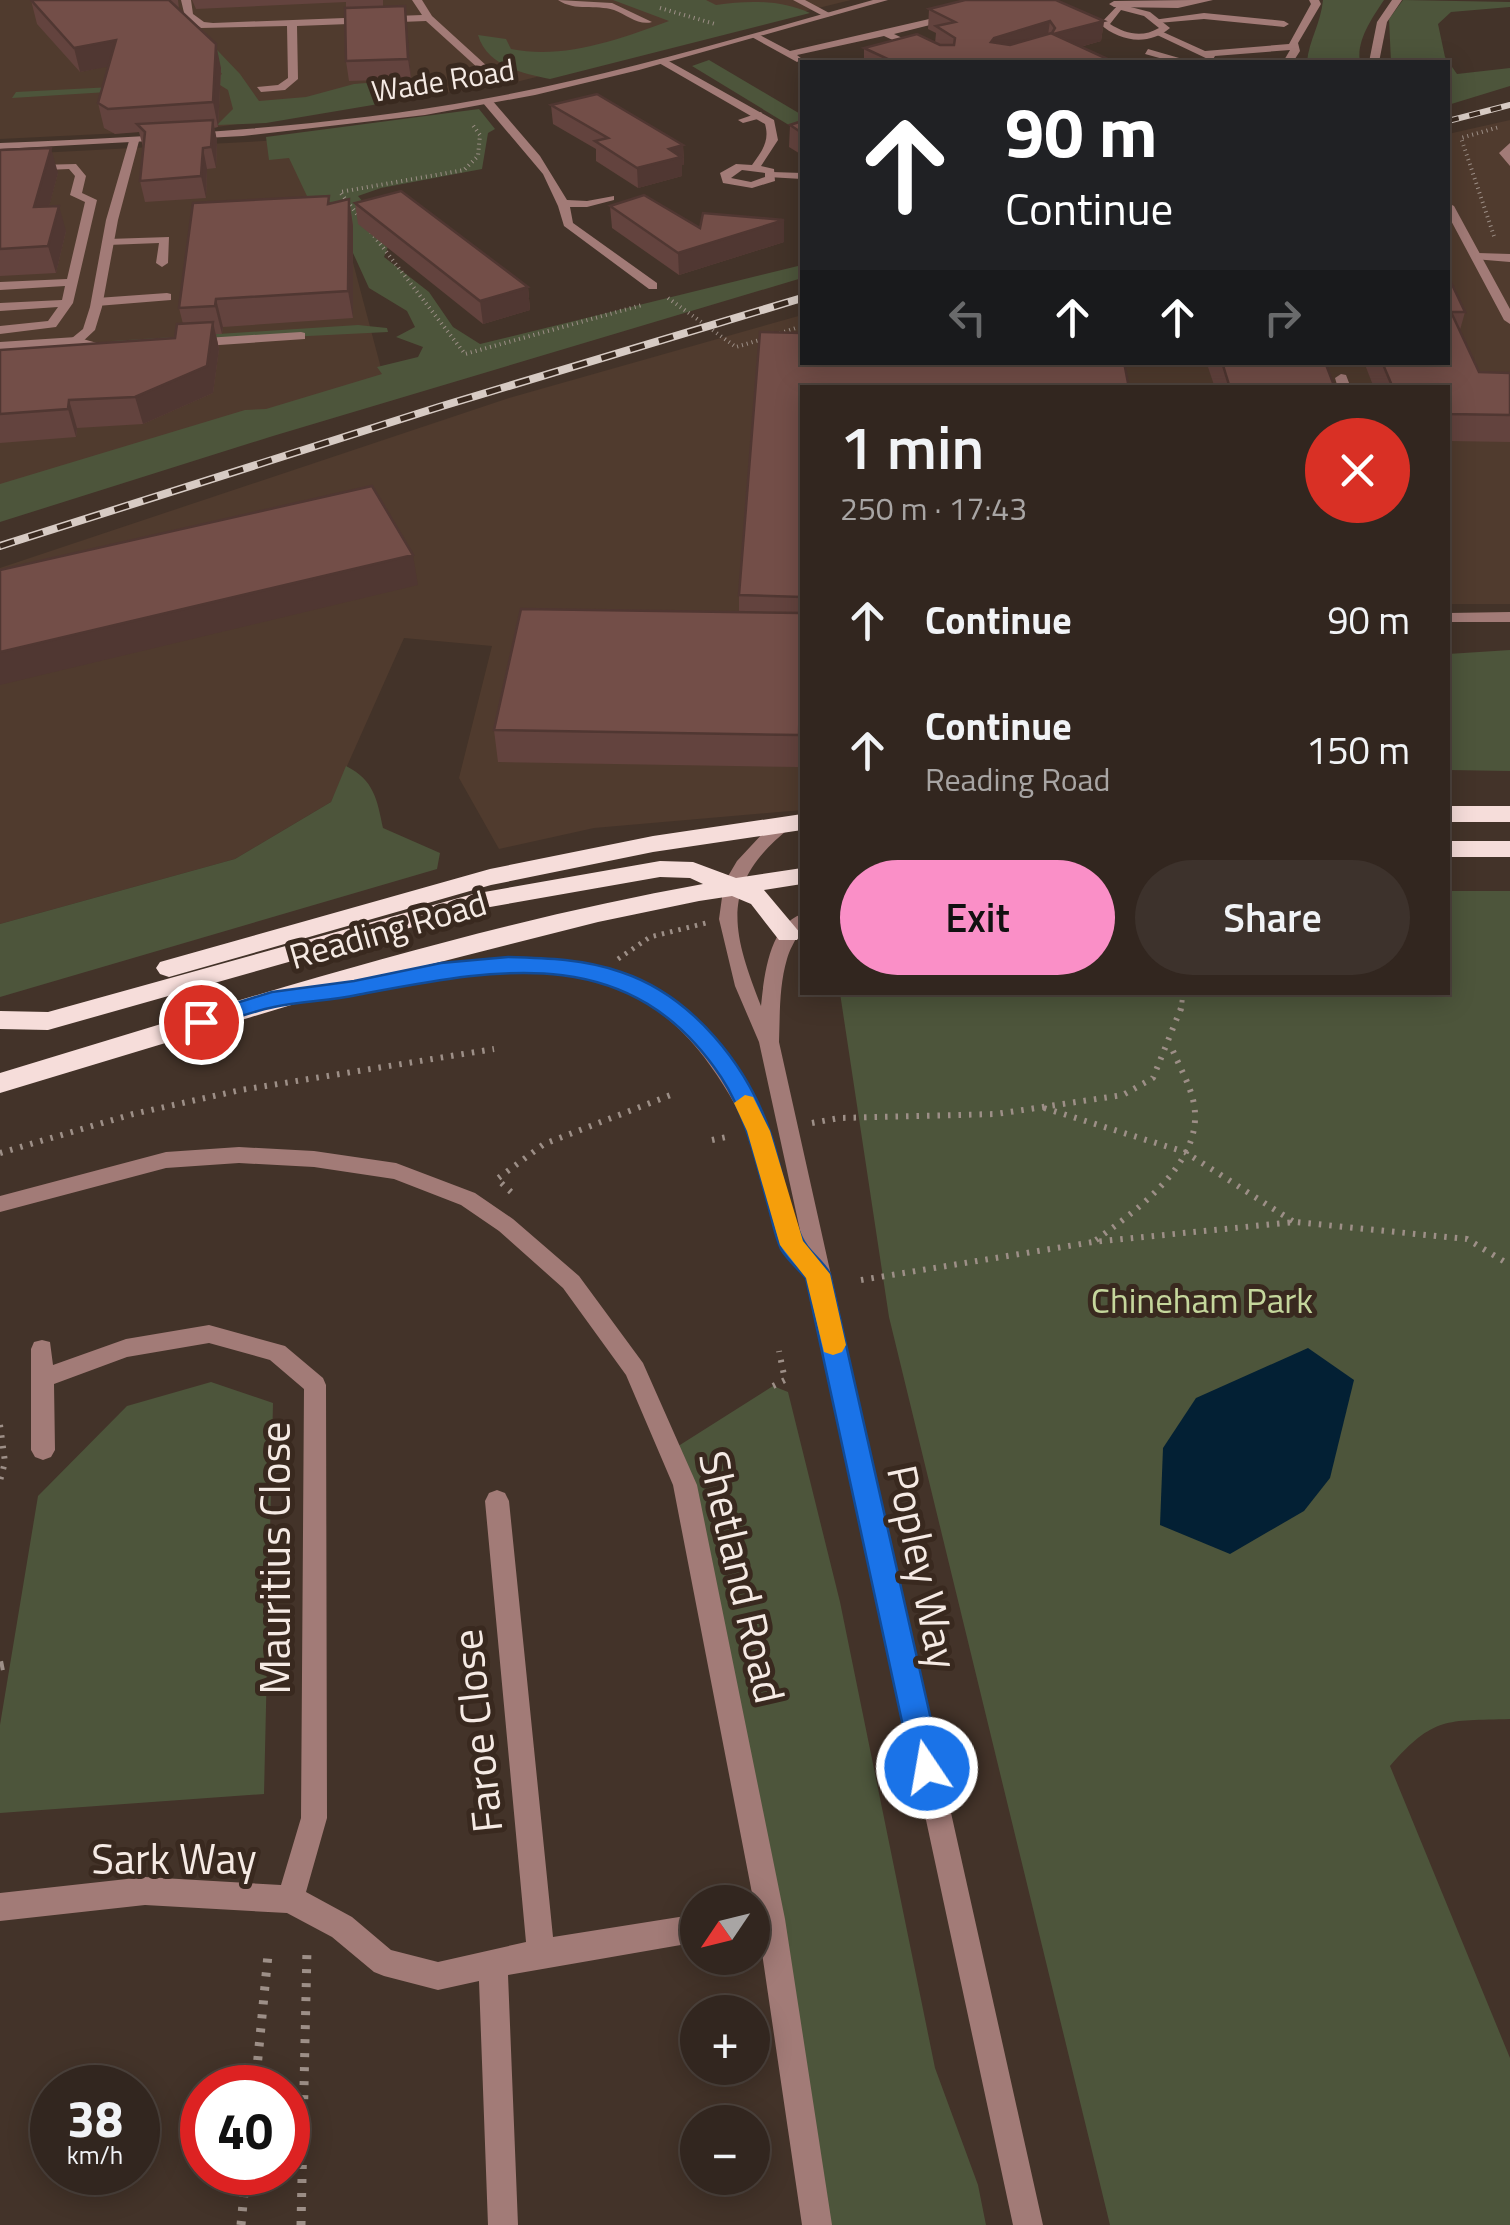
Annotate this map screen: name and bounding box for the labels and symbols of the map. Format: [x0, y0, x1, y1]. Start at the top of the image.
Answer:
street label: Wade Road [368, 46, 517, 114]
street label: Reading Road [283, 875, 493, 983]
pin [159, 980, 244, 1065]
park label: Chineham Park [1091, 1273, 1313, 1327]
street label: Mauritius Close [242, 1422, 306, 1694]
street label: Shetland Road [683, 1444, 803, 1709]
street label: Popley Way [871, 1459, 977, 1675]
street label: Faroe Close [434, 1626, 518, 1836]
position arrow [875, 1716, 979, 1820]
street label: Sark Way [91, 1826, 257, 1890]
north arrow [680, 1885, 770, 1975]
speed limit sign: 40 [180, 2065, 310, 2195]

